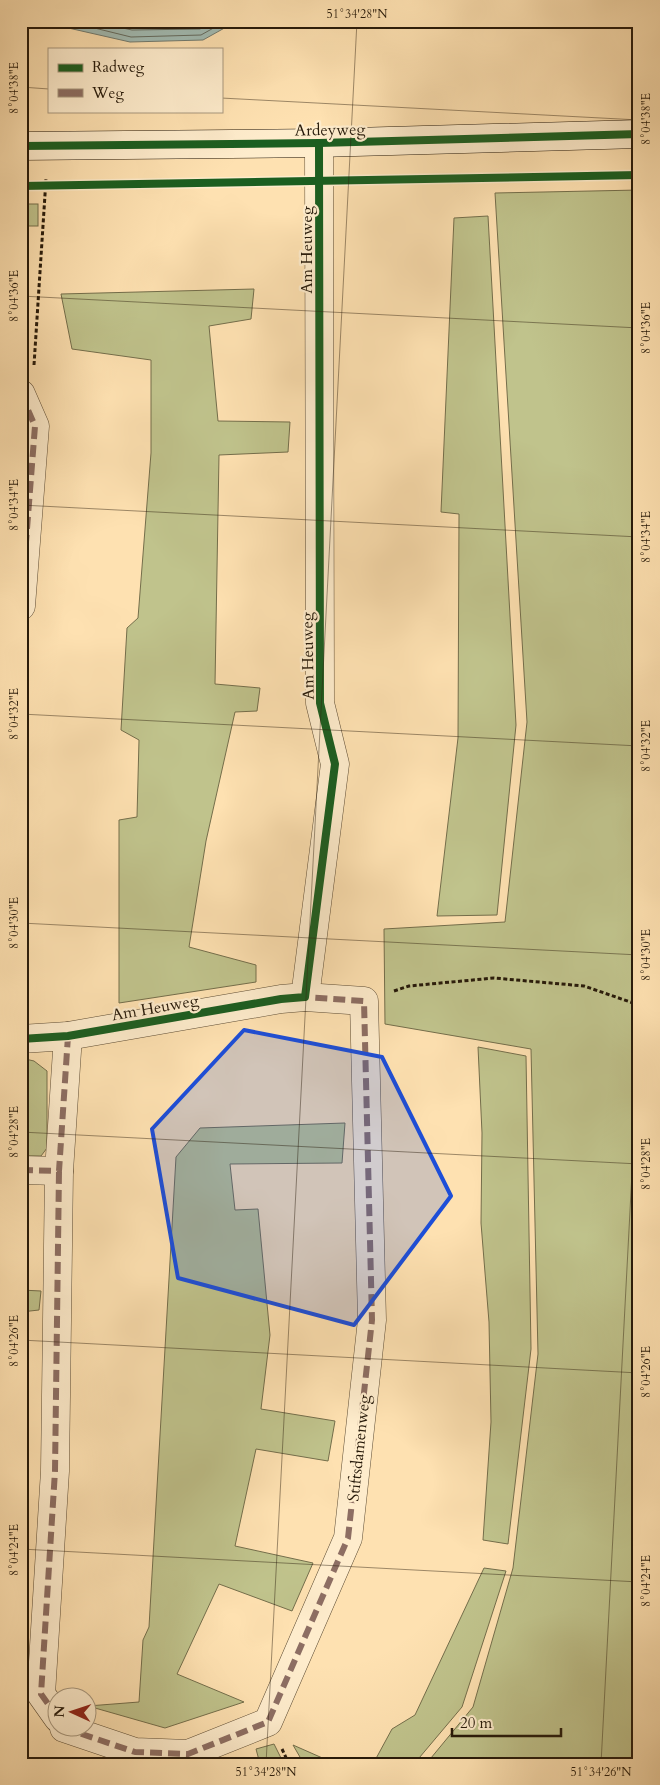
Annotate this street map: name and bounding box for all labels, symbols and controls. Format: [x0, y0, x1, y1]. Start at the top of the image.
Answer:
text: 51°34'28"N [327, 6, 388, 22]
legend [48, 48, 222, 112]
text: Radweg [92, 57, 145, 77]
text: 8°04'38"E [6, 62, 22, 114]
text: Weg [91, 83, 124, 103]
text: 8°04'38"E [638, 93, 654, 145]
street label: Ardeyweg [295, 118, 365, 142]
street label: Am Heuweg [296, 206, 318, 294]
text: 8°04'36"E [6, 270, 22, 322]
text: 8°04'36"E [638, 302, 654, 354]
text: 8°04'34"E [6, 479, 22, 531]
text: 8°04'34"E [638, 511, 654, 563]
street label: Am Heuweg [296, 612, 320, 700]
text: 8°04'32"E [6, 688, 22, 740]
text: 8°04'32"E [638, 720, 654, 772]
text: 8°04'30"E [6, 897, 22, 949]
text: 8°04'30"E [638, 929, 654, 981]
street label: Am Heuweg [110, 990, 200, 1026]
text: 8°04'28"E [6, 1106, 22, 1158]
text: 8°04'28"E [638, 1138, 654, 1190]
text: 8°04'26"E [6, 1315, 22, 1367]
text: 8°04'26"E [638, 1346, 654, 1398]
street label: Stiftsdamenweg [342, 1394, 376, 1503]
text: 8°04'24"E [6, 1524, 22, 1576]
text: 8°04'24"E [638, 1555, 654, 1607]
north arrow [48, 1688, 98, 1738]
text: N [50, 1705, 69, 1718]
scale bar [452, 1705, 561, 1737]
text: 20 m [460, 1713, 492, 1733]
text: 51°34'28"N [236, 1764, 297, 1780]
text: 51°34'26"N [571, 1764, 632, 1780]

